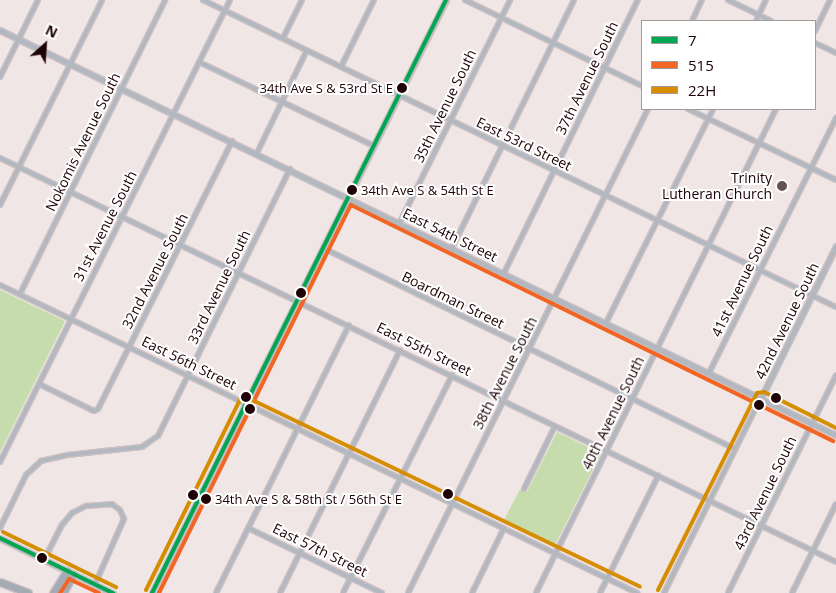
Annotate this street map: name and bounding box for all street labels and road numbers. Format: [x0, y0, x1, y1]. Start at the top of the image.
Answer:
street label: 37th Avenue South [552, 19, 622, 137]
street label: 35th Avenue South [410, 47, 480, 165]
street label: Nokomis Avenue South [42, 70, 124, 214]
street label: East 53rd Street [474, 114, 574, 174]
street label: 31st Avenue South [70, 168, 140, 284]
street label: East 54th Street [400, 205, 500, 265]
street label: 32nd Avenue South [119, 210, 191, 332]
street label: 41st Avenue South [708, 223, 776, 339]
street label: 33rd Avenue South [184, 227, 254, 347]
street label: 42nd Avenue South [752, 260, 822, 382]
street label: Boardman Street [399, 268, 507, 332]
street label: 38th Avenue South [469, 314, 541, 432]
street label: East 55th Street [374, 319, 474, 379]
street label: East 56th Street [139, 333, 239, 393]
street label: 40th Avenue South [578, 354, 648, 472]
street label: 43rd Avenue South [730, 433, 800, 553]
street label: East 57th Street [270, 520, 370, 580]

